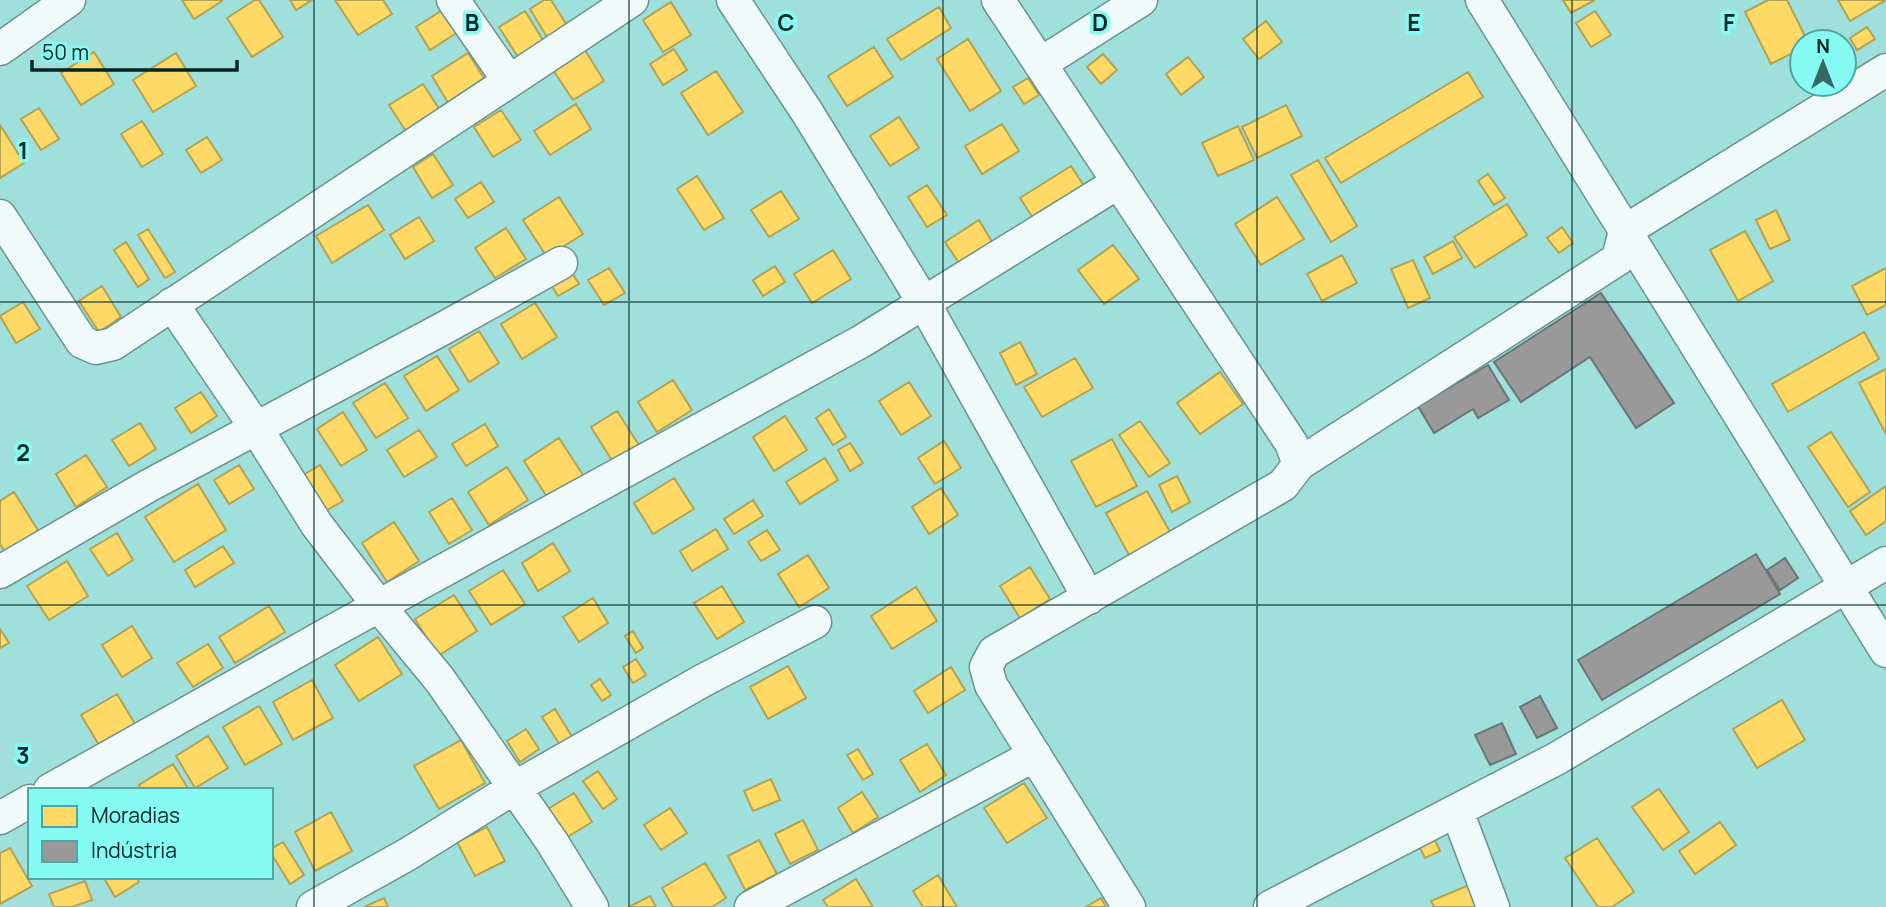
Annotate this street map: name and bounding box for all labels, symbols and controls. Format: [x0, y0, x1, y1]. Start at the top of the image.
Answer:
text: B [465, 6, 479, 38]
text: C [778, 6, 795, 38]
text: D [1092, 6, 1108, 38]
text: E [1407, 6, 1421, 38]
text: F [1723, 6, 1735, 38]
scale bar [32, 28, 236, 72]
north arrow [1788, 28, 1858, 98]
text: N [1816, 33, 1830, 59]
text: 50 m [42, 38, 89, 66]
text: 1 [18, 134, 28, 166]
text: 2 [16, 436, 30, 468]
text: 3 [16, 739, 30, 771]
legend [28, 788, 273, 879]
text: Moradias [91, 801, 180, 829]
text: Indústria [91, 836, 177, 864]

